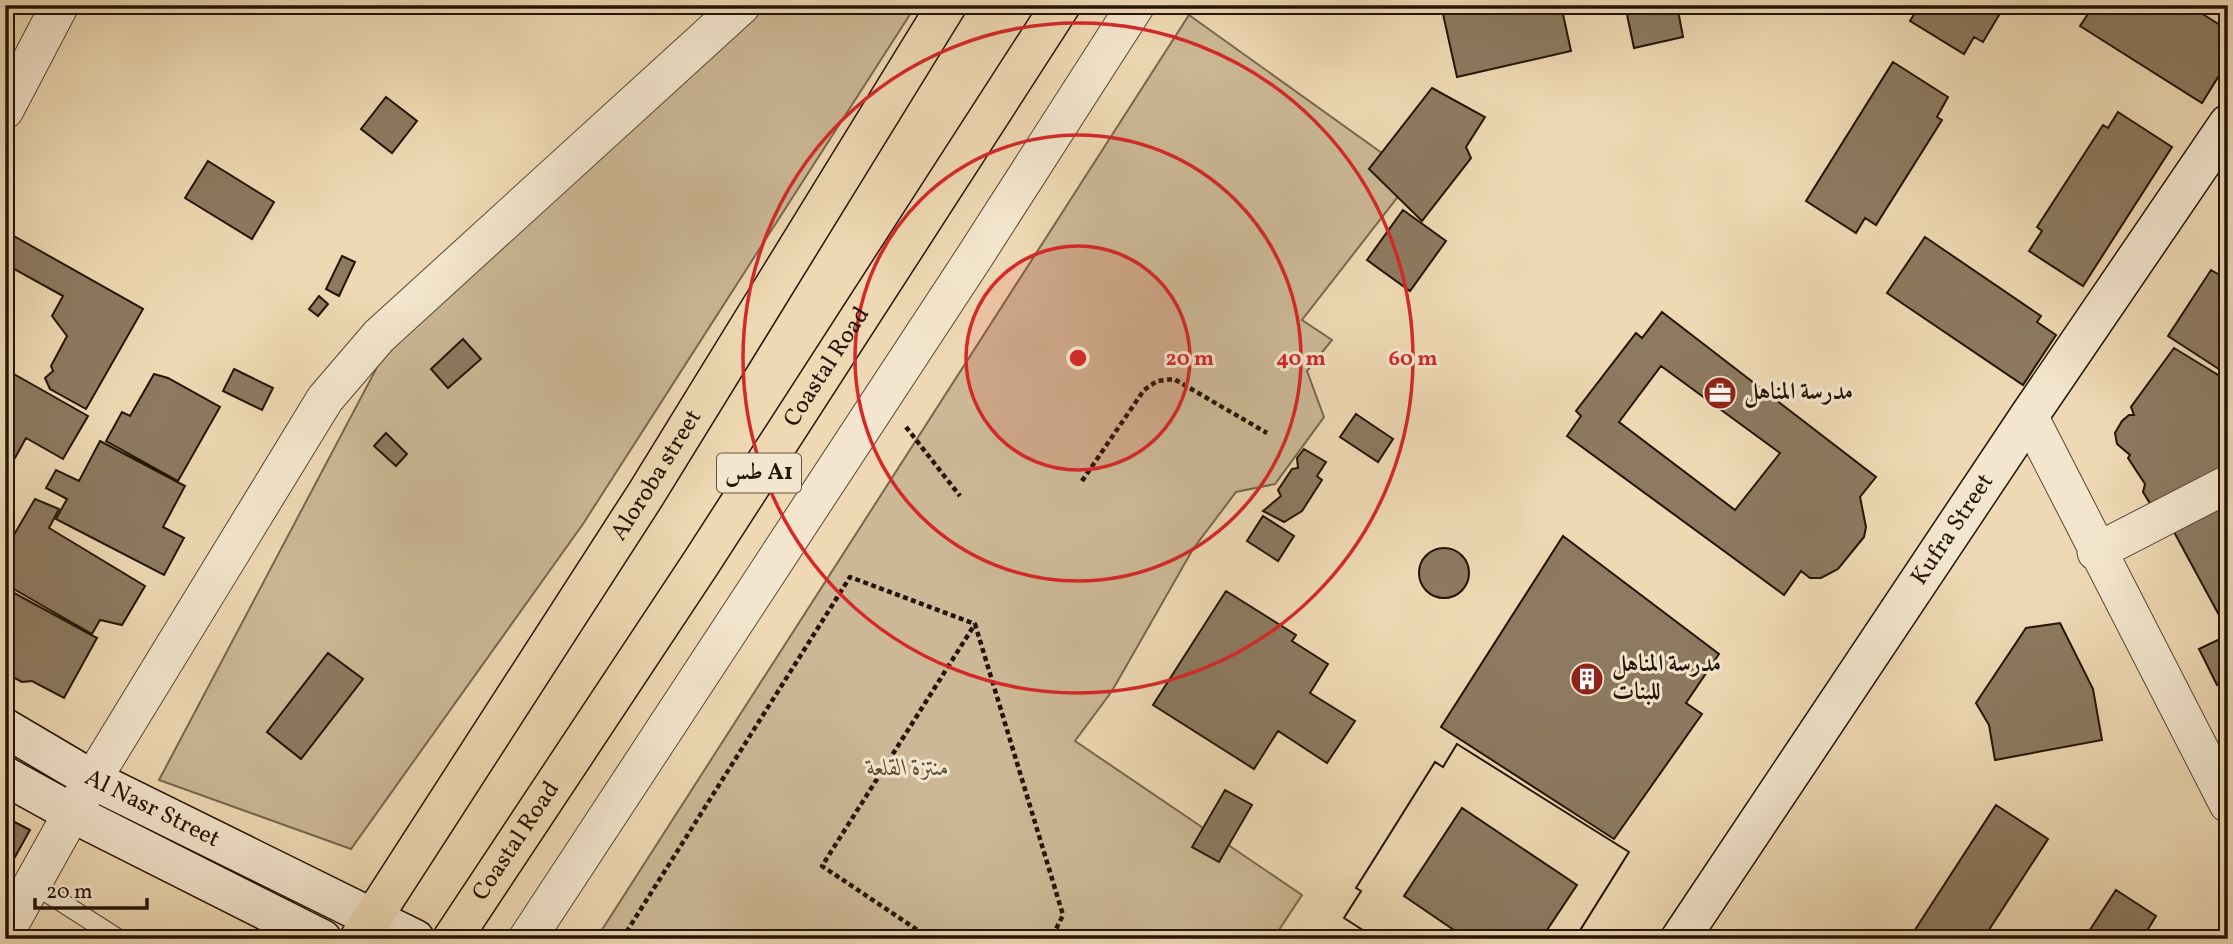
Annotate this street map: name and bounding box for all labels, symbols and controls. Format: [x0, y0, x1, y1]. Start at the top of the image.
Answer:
street label: Coastal Road [776, 300, 879, 434]
text: 20 m [1166, 345, 1214, 374]
text: 40 m [1276, 345, 1326, 374]
text: 60 m [1389, 345, 1437, 374]
centre of rings [1066, 346, 1090, 370]
office icon: مدرسة المناهل [1701, 374, 1739, 412]
place label: مدرسة المناهل [1744, 376, 1853, 410]
street label: Aloroba street [603, 403, 711, 548]
road number: طس A1 [717, 453, 801, 492]
street label: Kufra Street [1903, 467, 2003, 592]
place label: مدرسة المناهل للبنات [1612, 648, 1721, 710]
building icon: مدرسة المناهل للبنات [1568, 660, 1606, 698]
park label: منتزة القلعة [865, 752, 949, 786]
street label: Al Nasr Street [79, 761, 225, 857]
street label: Coastal Road [465, 775, 569, 908]
scale bar [35, 867, 147, 911]
text: 20 m [46, 878, 92, 907]

